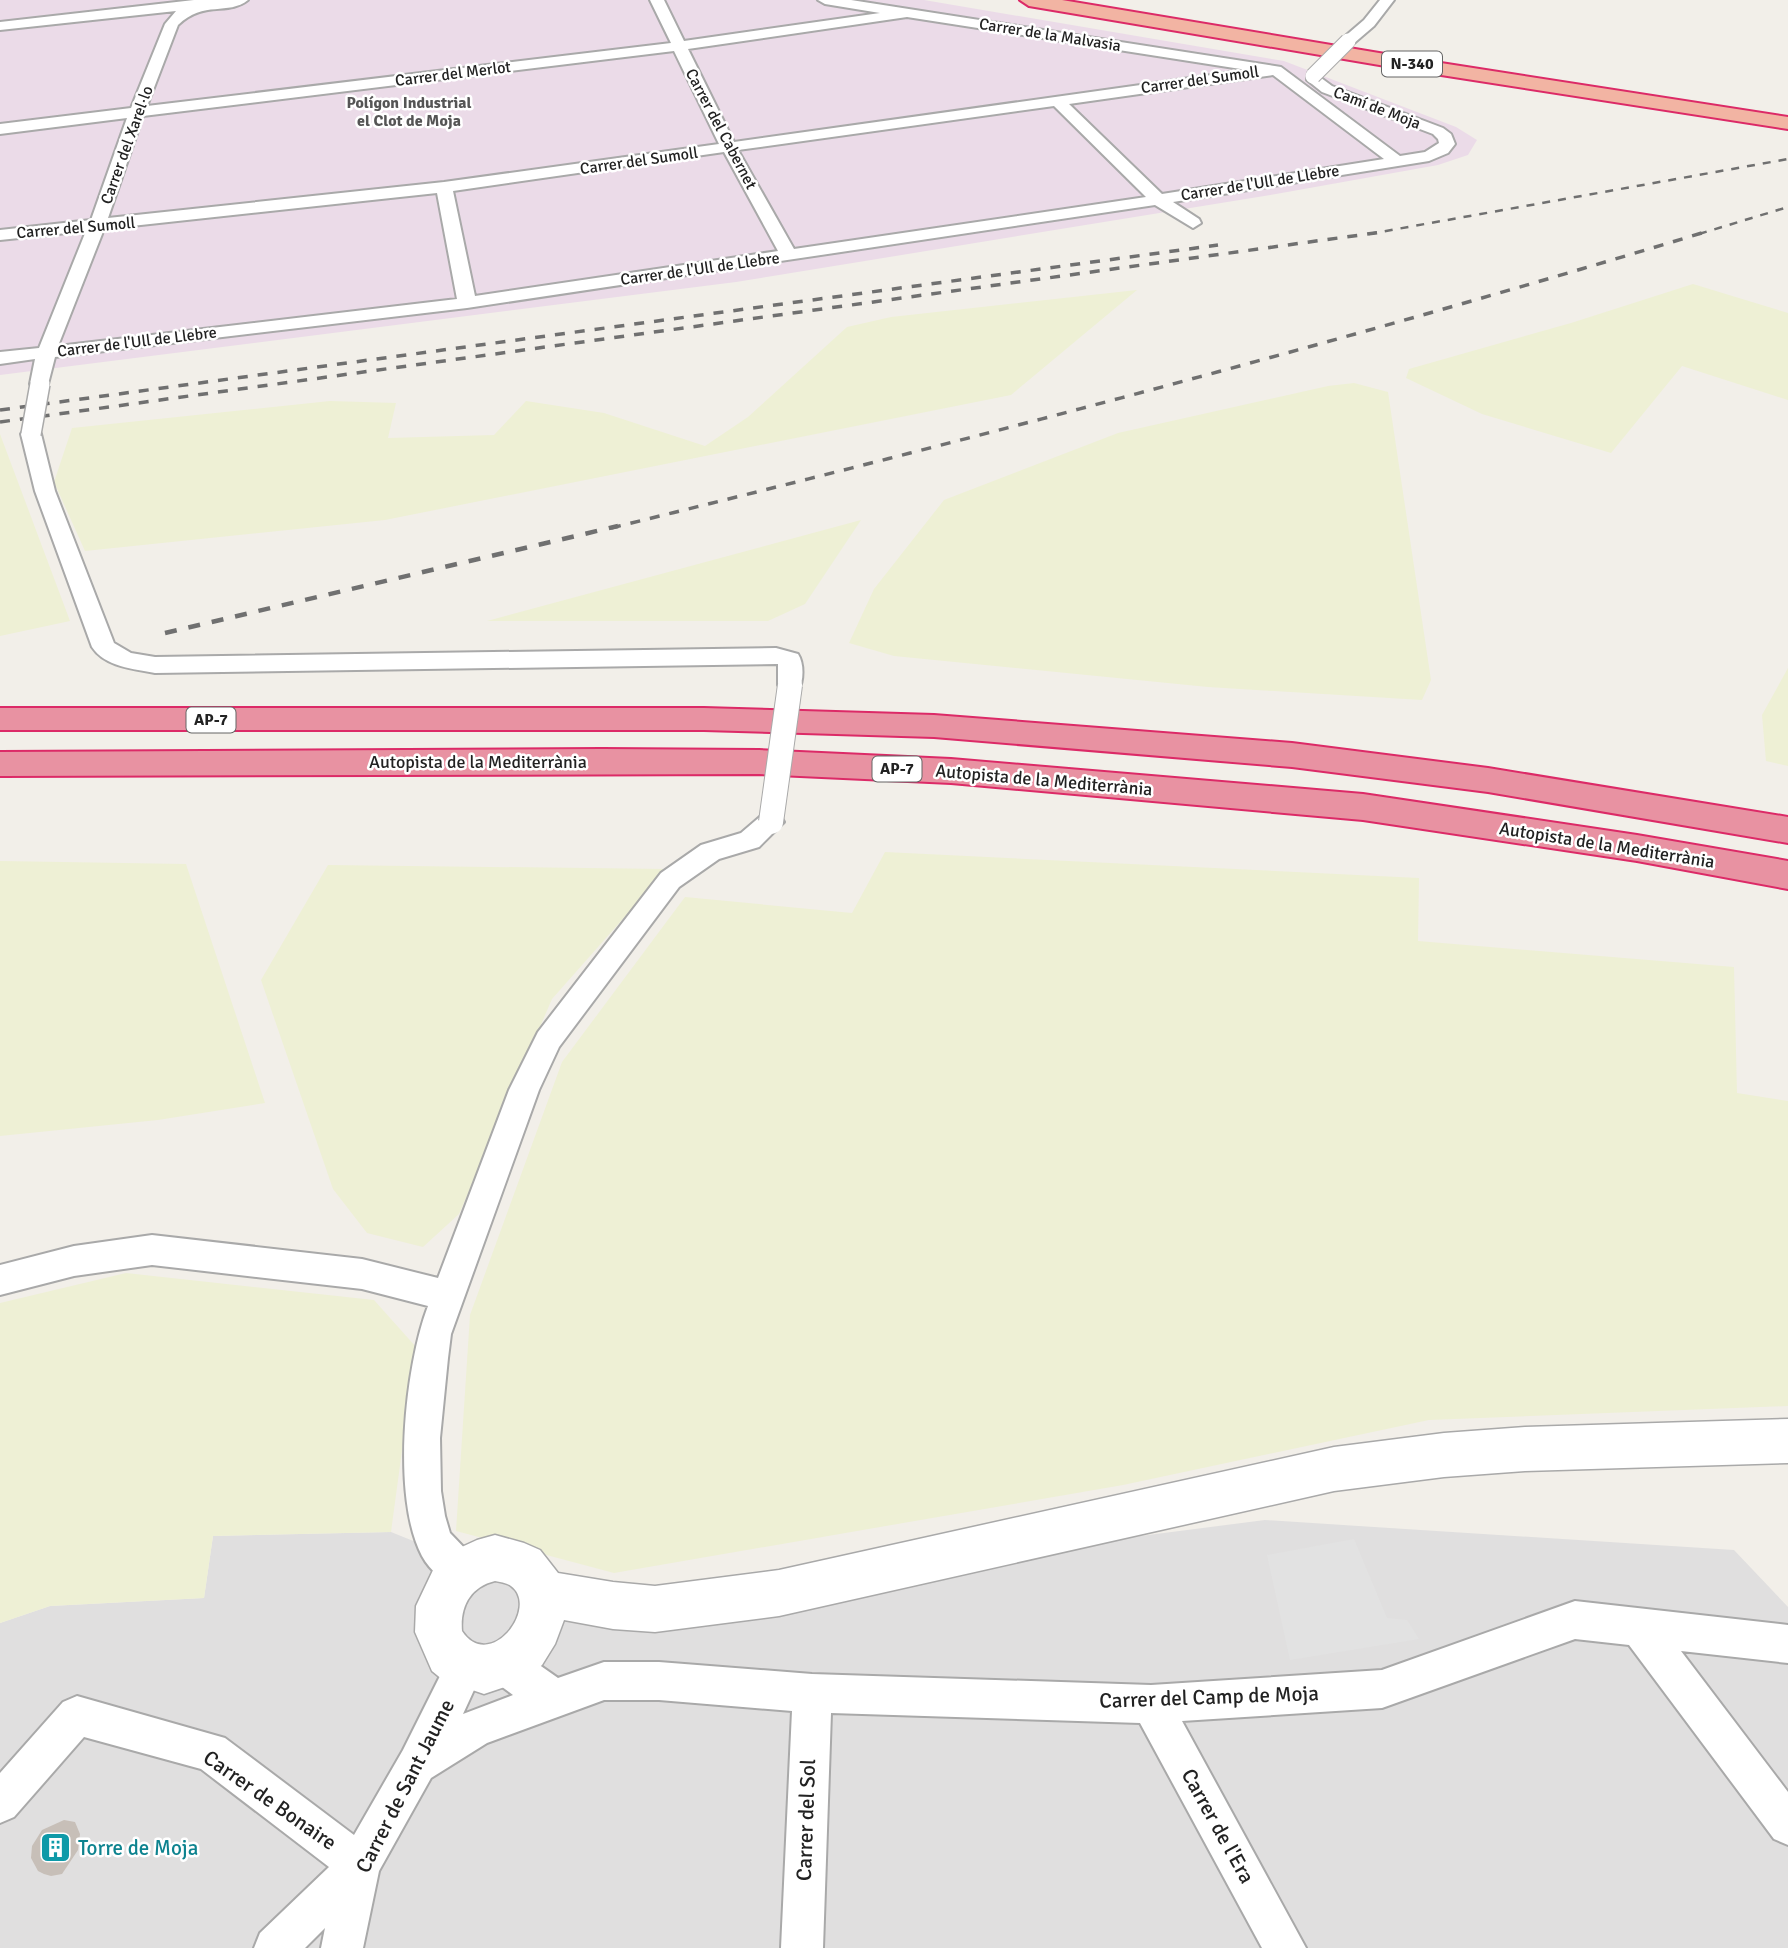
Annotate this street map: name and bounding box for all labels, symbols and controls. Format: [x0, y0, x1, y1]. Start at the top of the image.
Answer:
street label: Carrer de la Malvasia [978, 14, 1122, 56]
road number: N-340 [1382, 52, 1442, 76]
street label: Carrer del Merlot [394, 57, 512, 91]
street label: Carrer del Sumoll [1140, 62, 1261, 98]
street label: Carrer del Cabernet [681, 65, 761, 193]
street label: Camí de Moja [1330, 82, 1424, 134]
street label: Carrer del Xarel·lo [96, 83, 158, 207]
district label: Polígon Industrial el Clot de Moja [346, 93, 472, 131]
street label: Carrer del Sumoll [579, 143, 700, 179]
street label: Carrer de l'Ull de Llebre [1179, 161, 1341, 205]
street label: Carrer del Sumoll [16, 213, 137, 243]
street label: Carrer de l'Ull de Llebre [619, 248, 781, 290]
street label: Carrer de l'Ull de Llebre [56, 322, 218, 362]
road number: AP-7 [186, 708, 235, 733]
street label: Autopista de la Mediterrània [369, 751, 587, 773]
road number: AP-7 [872, 756, 922, 782]
street label: Autopista de la Mediterrània [935, 760, 1153, 800]
street label: Autopista de la Mediterrània [1498, 817, 1716, 873]
street label: Carrer del Camp de Moja [1099, 1680, 1319, 1714]
street label: Carrer de Sant Jaume [350, 1695, 460, 1877]
street label: Carrer de Bonaire [198, 1744, 342, 1856]
street label: Carrer del Sol [791, 1758, 821, 1882]
street label: Carrer de l'Era [1176, 1764, 1260, 1888]
building icon: Torre de Moja [38, 1831, 72, 1865]
place label: Torre de Moja [78, 1835, 198, 1861]

